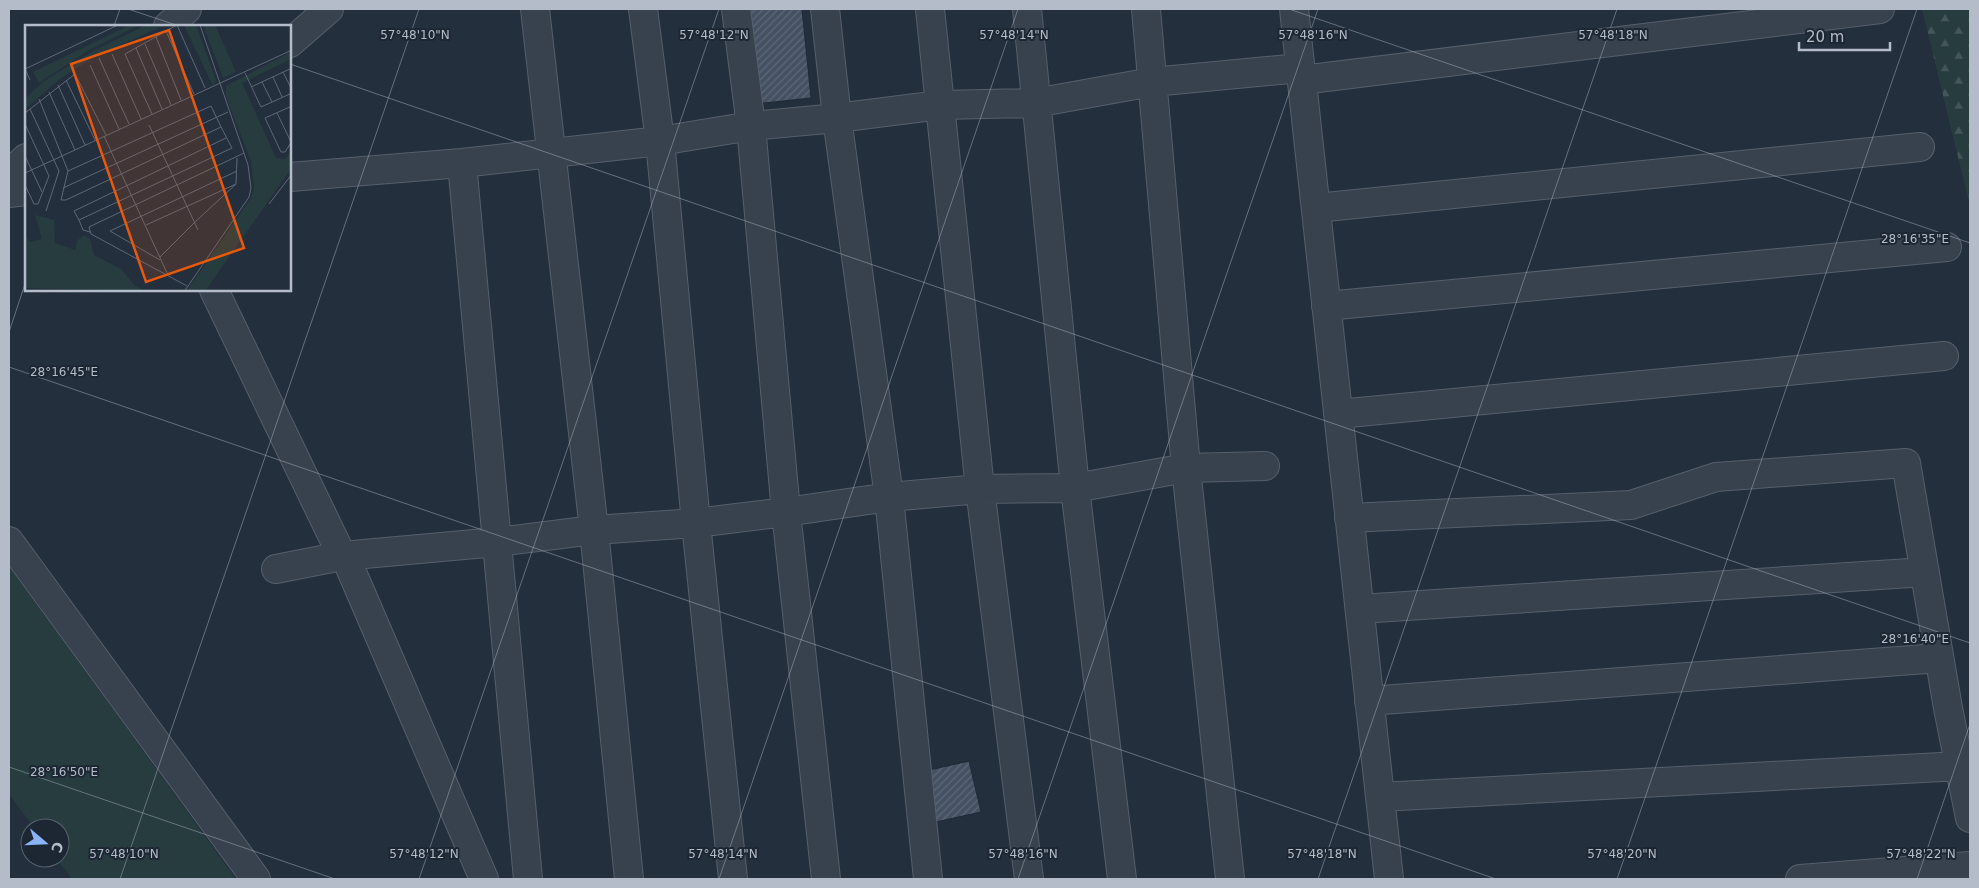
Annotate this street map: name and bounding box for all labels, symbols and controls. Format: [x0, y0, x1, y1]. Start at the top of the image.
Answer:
scale bar [1799, 20, 1890, 52]
inset map [25, 25, 291, 291]
text: 57°48'10"N [380, 28, 450, 42]
text: 57°48'12"N [679, 28, 749, 42]
text: 57°48'14"N [979, 28, 1049, 42]
text: 57°48'16"N [1278, 28, 1348, 42]
text: 57°48'18"N [1578, 28, 1648, 42]
text: 20 m [1806, 28, 1844, 46]
text: 28°16'35"E [1881, 232, 1949, 246]
text: 28°16'45"E [30, 365, 98, 379]
text: 28°16'40"E [1881, 632, 1949, 646]
text: 28°16'50"E [30, 765, 98, 779]
north arrow [20, 818, 70, 868]
text: С [48, 840, 67, 855]
text: 57°48'10"N [89, 847, 159, 861]
text: 57°48'12"N [389, 847, 459, 861]
text: 57°48'14"N [688, 847, 758, 861]
text: 57°48'16"N [988, 847, 1058, 861]
text: 57°48'18"N [1287, 847, 1357, 861]
text: 57°48'20"N [1587, 847, 1657, 861]
text: 57°48'22"N [1886, 847, 1956, 861]

